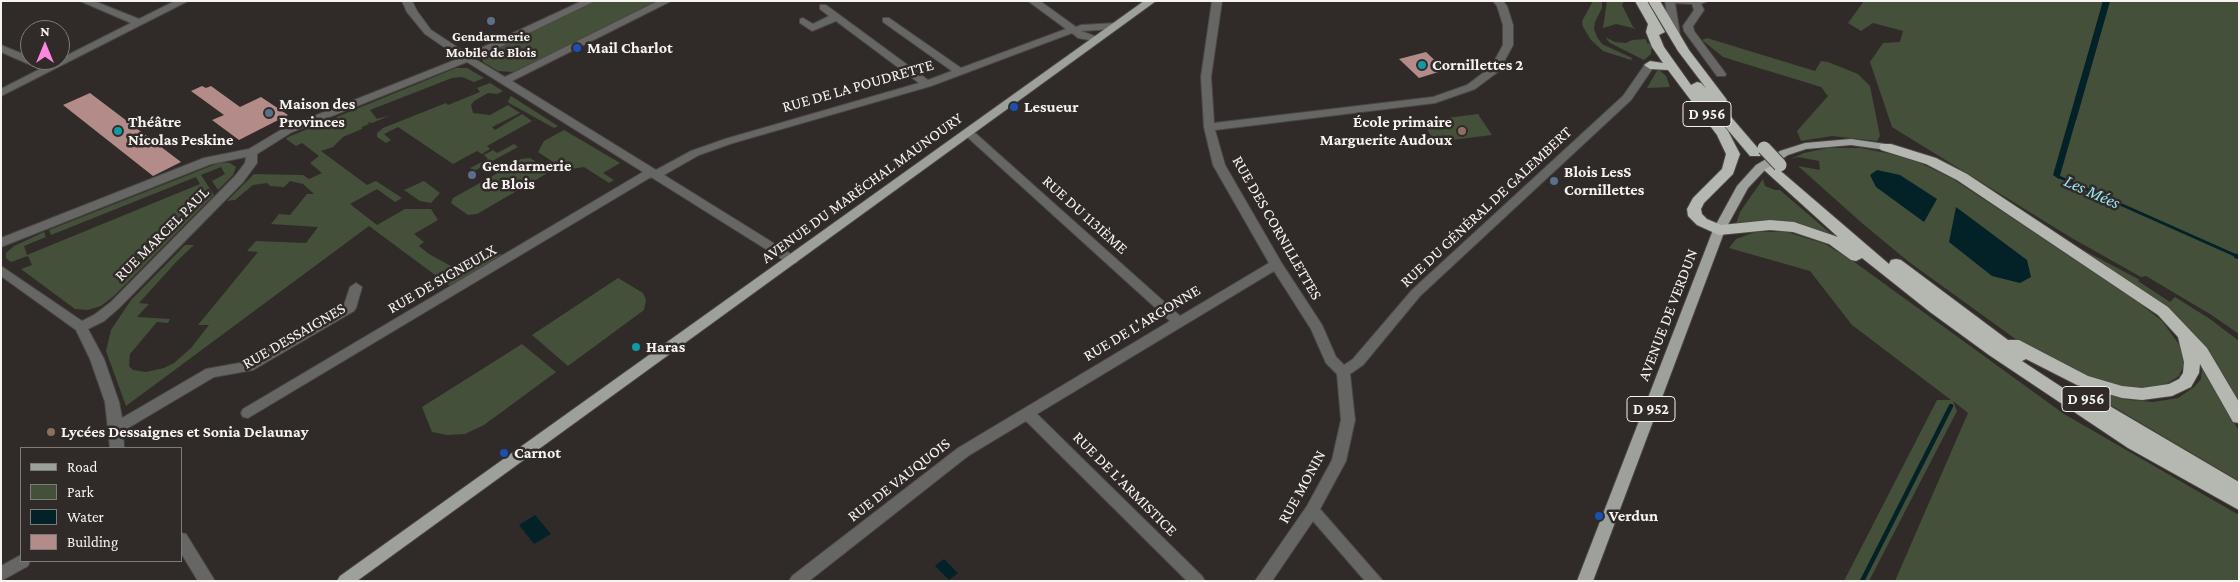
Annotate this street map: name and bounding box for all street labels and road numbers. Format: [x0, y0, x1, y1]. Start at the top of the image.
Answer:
street label: RUE DE LA POUDRETTE [780, 55, 936, 117]
road number: D 956 [1683, 102, 1731, 126]
street label: AVENUE DU MARÉCHAL MAUNOURY [758, 108, 966, 268]
street label: RUE DU GÉNÉRAL DE GALEMBERT [1396, 122, 1576, 292]
street label: RUE DES CORNILLETTES [1228, 153, 1326, 303]
street label: RUE DU 113IÈME [1038, 172, 1132, 258]
street label: RUE MARCEL PAUL [111, 183, 213, 285]
street label: RUE DE SIGNEULX [384, 240, 500, 318]
street label: AVENUE DE VERDUN [1634, 246, 1702, 384]
street label: RUE DE L'ARGONNE [1080, 281, 1204, 365]
street label: RUE DESSAIGNES [239, 299, 349, 373]
road number: D 956 [2062, 386, 2110, 412]
road number: D 952 [1627, 396, 1675, 422]
street label: RUE DE L'ARMISTICE [1069, 428, 1181, 540]
street label: RUE DE VAUQUOIS [844, 434, 954, 526]
street label: RUE MONIN [1274, 447, 1330, 527]

